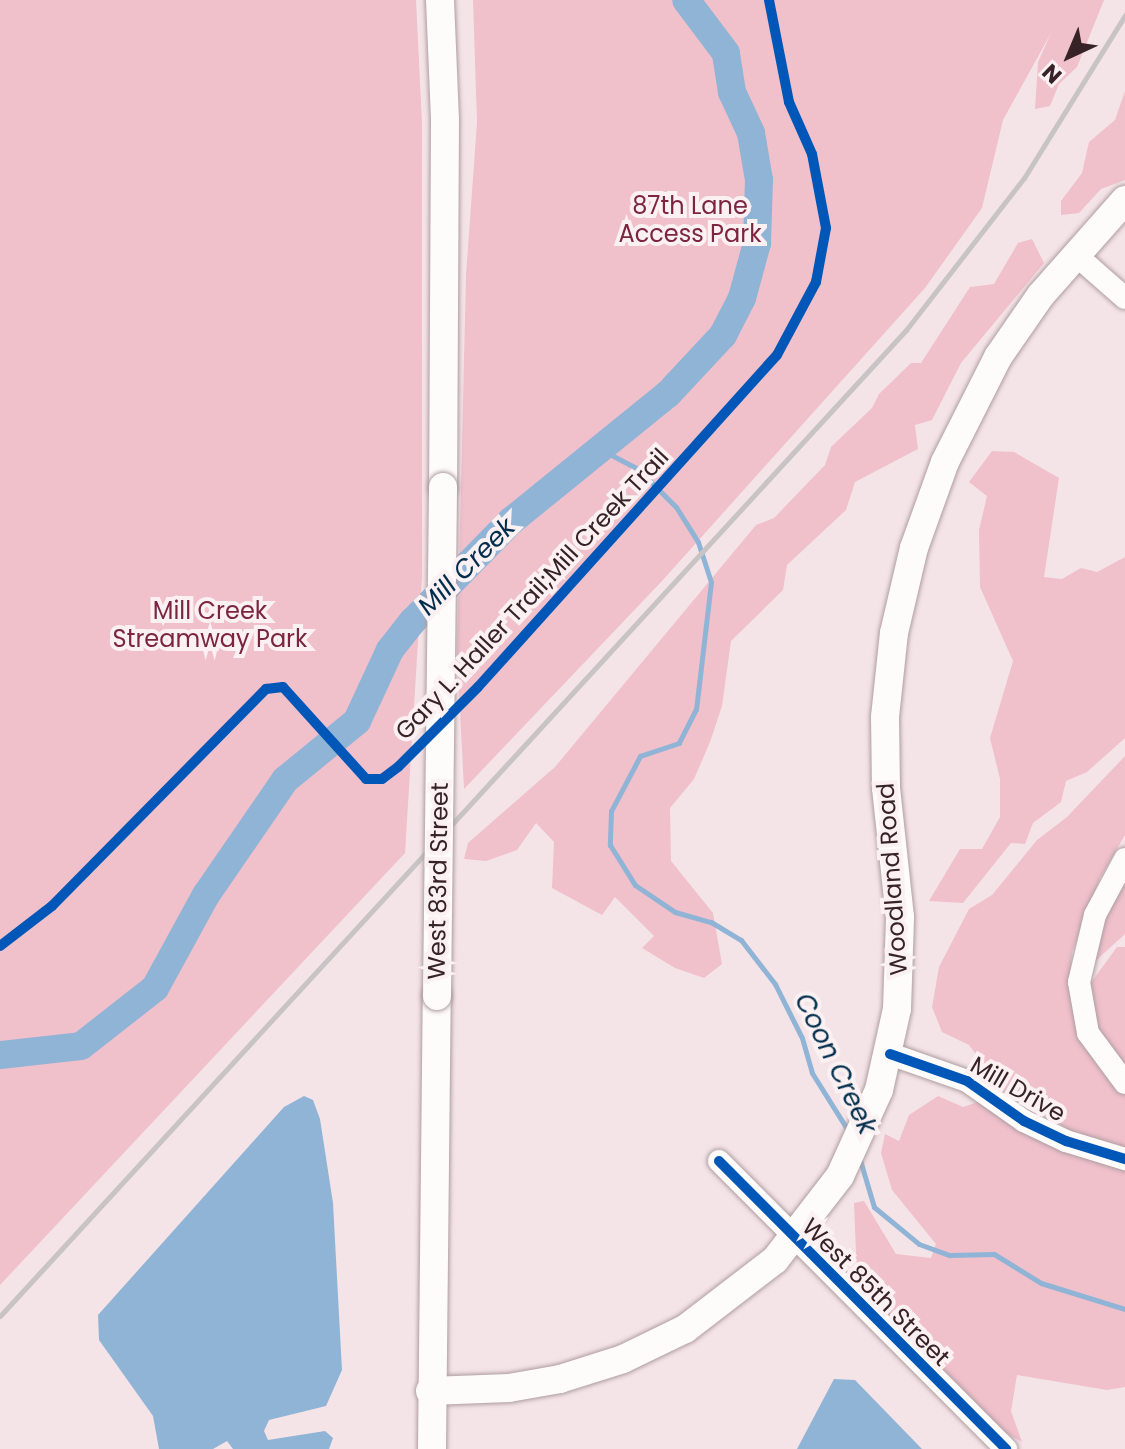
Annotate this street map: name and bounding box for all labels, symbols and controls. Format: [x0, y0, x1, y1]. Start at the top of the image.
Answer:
north arrow [1029, 16, 1109, 96]
text: N [1035, 57, 1069, 91]
park label: 87th Lane Access Park [618, 192, 762, 248]
street label: Gary L. Haller Trail;Mill Creek Trail [389, 442, 675, 746]
water label: Mill Creek [412, 512, 522, 622]
park label: Mill Creek Streamway Park [113, 597, 307, 653]
street label: West 83rd Street [422, 782, 454, 980]
street label: Woodland Road [871, 782, 913, 976]
water label: Coon Creek [787, 988, 883, 1140]
street label: Mill Drive [965, 1050, 1071, 1128]
street label: West 85th Street [796, 1212, 956, 1372]

